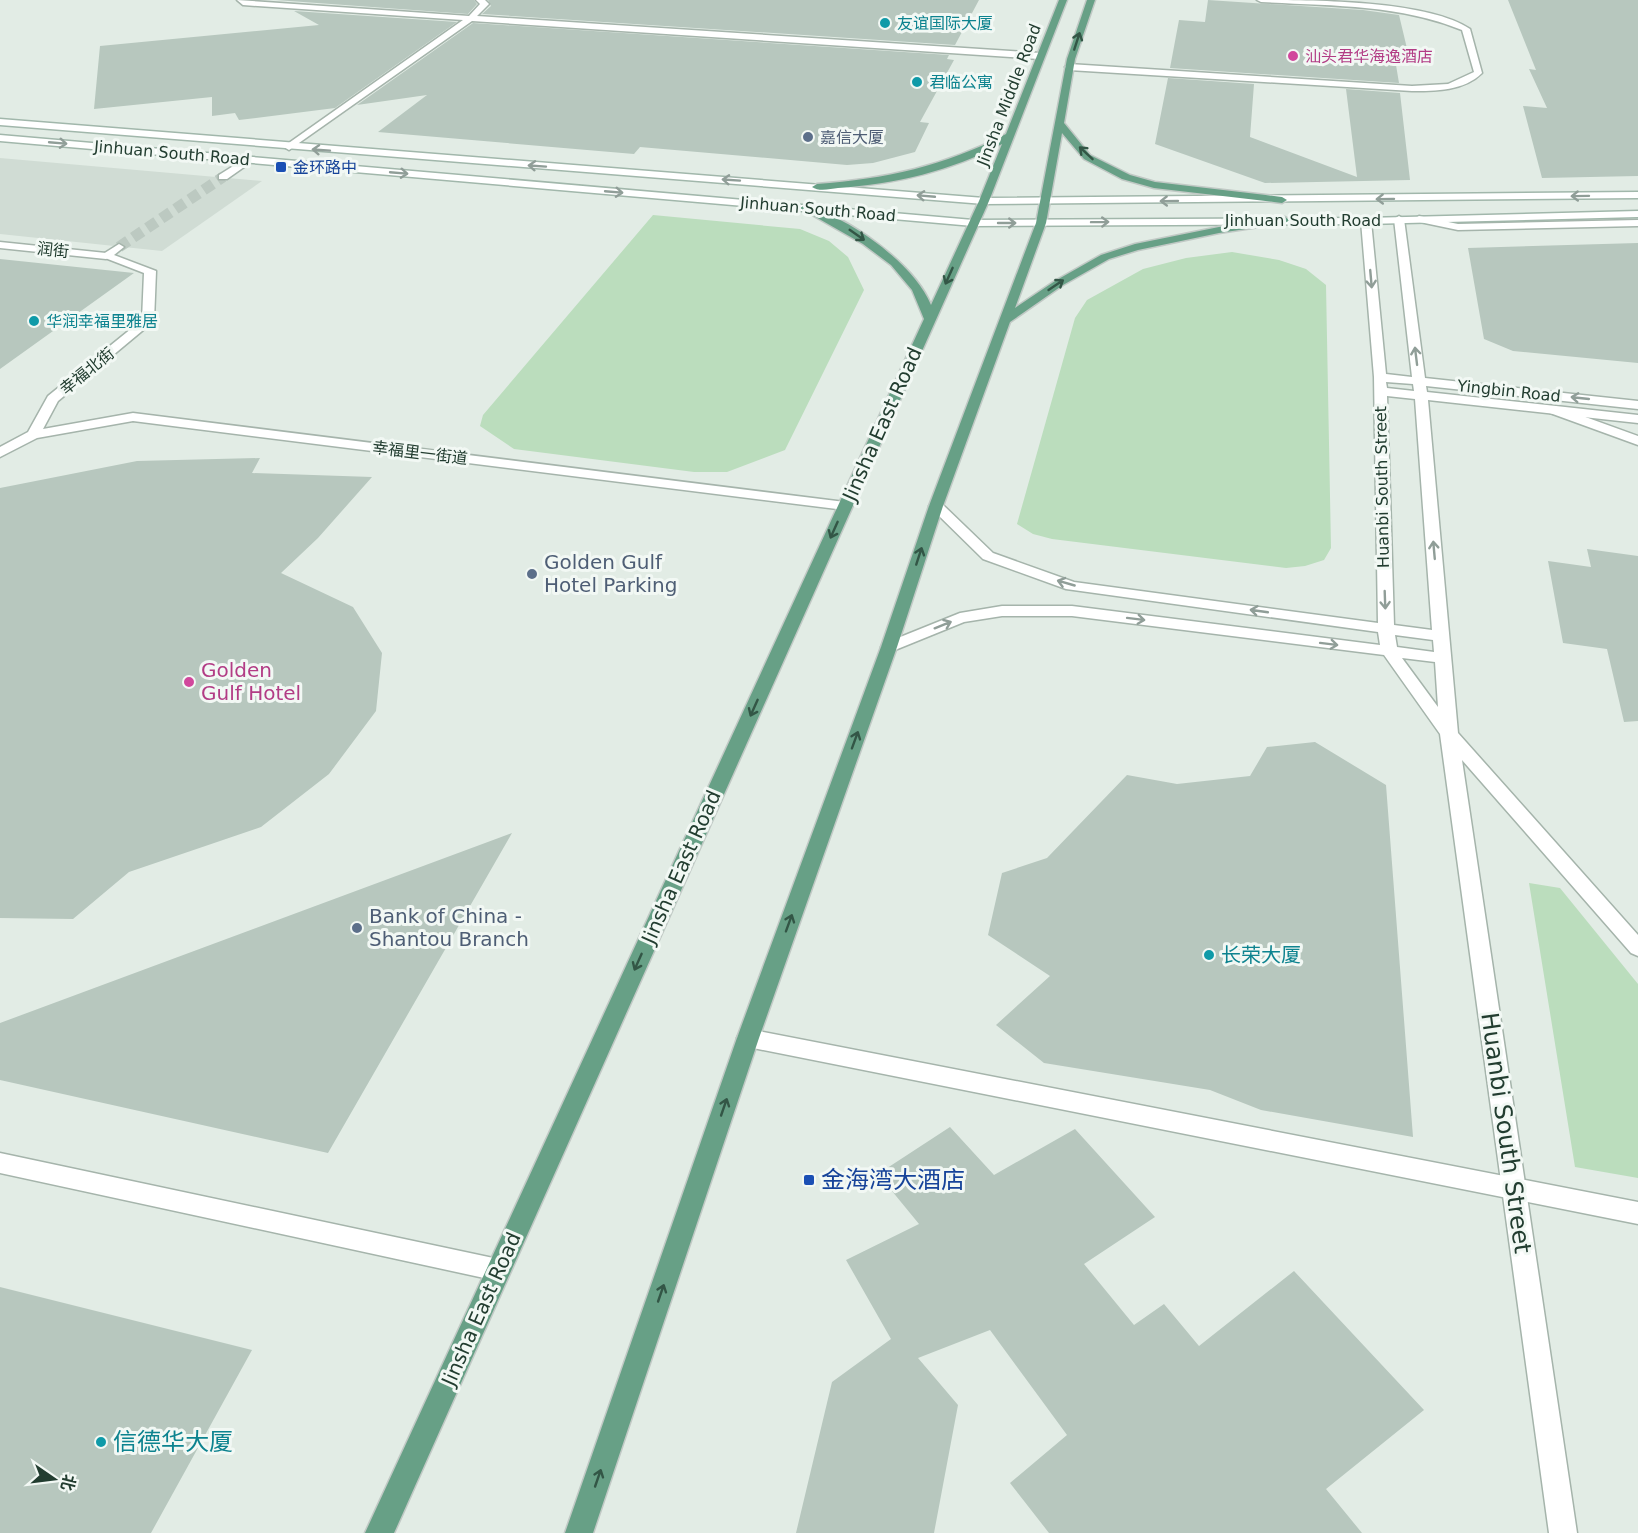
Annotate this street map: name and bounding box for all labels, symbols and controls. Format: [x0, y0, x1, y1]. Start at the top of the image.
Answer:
place label: 友谊国际大厦 [897, 14, 993, 33]
marker: 友谊国际大厦 [878, 16, 892, 30]
street label: Jinsha Middle Road [973, 21, 1045, 170]
one-way arrow [1072, 32, 1083, 51]
place label: 汕头君华海逸酒店 [1305, 47, 1433, 66]
marker: 汕头君华海逸酒店 [1286, 49, 1300, 63]
place label: 君临公寓 [929, 73, 993, 92]
marker: 君临公寓 [910, 75, 924, 89]
place label: 嘉信大厦 [820, 128, 884, 147]
marker: 嘉信大厦 [801, 130, 815, 144]
street label: Jinhuan South Road [92, 137, 251, 169]
one-way arrow [48, 138, 68, 149]
one-way arrow [312, 144, 332, 155]
one-way arrow [1079, 146, 1094, 160]
place label: 金环路中 [293, 158, 357, 177]
marker: 金环路中 [274, 160, 288, 174]
one-way arrow [527, 160, 547, 171]
one-way arrow [389, 168, 408, 179]
one-way arrow [722, 175, 742, 186]
one-way arrow [604, 187, 624, 198]
one-way arrow [916, 190, 936, 201]
one-way arrow [1570, 190, 1590, 202]
street label: Jinhuan South Road [738, 193, 897, 225]
one-way arrow [1375, 193, 1395, 205]
one-way arrow [1159, 195, 1179, 207]
street label: Jinhuan South Road [1224, 211, 1381, 230]
one-way arrow [997, 217, 1017, 229]
one-way arrow [1089, 217, 1109, 228]
one-way arrow [848, 229, 864, 241]
street label: 润街 [36, 239, 70, 261]
one-way arrow [943, 267, 955, 285]
one-way arrow [1366, 269, 1377, 289]
one-way arrow [1047, 279, 1063, 291]
place label: 华润幸福里雅居 [46, 312, 158, 331]
marker: 华润幸福里雅居 [27, 314, 41, 328]
street label: 幸福北街 [56, 343, 118, 399]
street label: Jinsha East Road [837, 344, 927, 506]
one-way arrow [1410, 346, 1421, 366]
street label: Yingbin Road [1455, 376, 1562, 406]
one-way arrow [1570, 392, 1590, 403]
street label: Huanbi South Street [1371, 406, 1393, 568]
street label: 幸福里一街道 [371, 438, 469, 468]
one-way arrow [828, 521, 839, 539]
one-way arrow [1429, 540, 1440, 560]
one-way arrow [914, 547, 925, 566]
place label: Golden Gulf Hotel Parking [544, 550, 678, 597]
marker: Golden Gulf Hotel Parking [525, 567, 539, 581]
one-way arrow [1057, 577, 1076, 589]
one-way arrow [1380, 589, 1391, 609]
one-way arrow [1250, 606, 1269, 617]
one-way arrow [1125, 614, 1145, 625]
one-way arrow [934, 619, 952, 630]
one-way arrow [1319, 638, 1339, 649]
place label: Golden Gulf Hotel [201, 658, 301, 705]
marker: Golden Gulf Hotel [182, 675, 196, 689]
one-way arrow [747, 698, 759, 716]
one-way arrow [851, 731, 862, 750]
street label: Jinsha East Road [636, 787, 726, 949]
place label: Bank of China - Shantou Branch [369, 904, 529, 951]
one-way arrow [784, 915, 795, 933]
marker: Bank of China - Shantou Branch [350, 921, 364, 935]
place label: 长荣大厦 [1221, 943, 1301, 967]
marker: 长荣大厦 [1202, 948, 1216, 962]
one-way arrow [632, 952, 644, 970]
street label: Huanbi South Street [1475, 1011, 1537, 1255]
one-way arrow [720, 1098, 731, 1117]
place label: 金海湾大酒店 [821, 1166, 965, 1194]
marker: 金海湾大酒店 [802, 1173, 816, 1187]
street label: Jinsha East Road [436, 1229, 526, 1391]
one-way arrow [656, 1284, 667, 1303]
place label: 信德华大厦 [113, 1428, 233, 1456]
marker: 信德华大厦 [94, 1435, 108, 1449]
north arrow [24, 1449, 84, 1509]
one-way arrow [593, 1469, 604, 1488]
text: 北 [57, 1472, 79, 1493]

